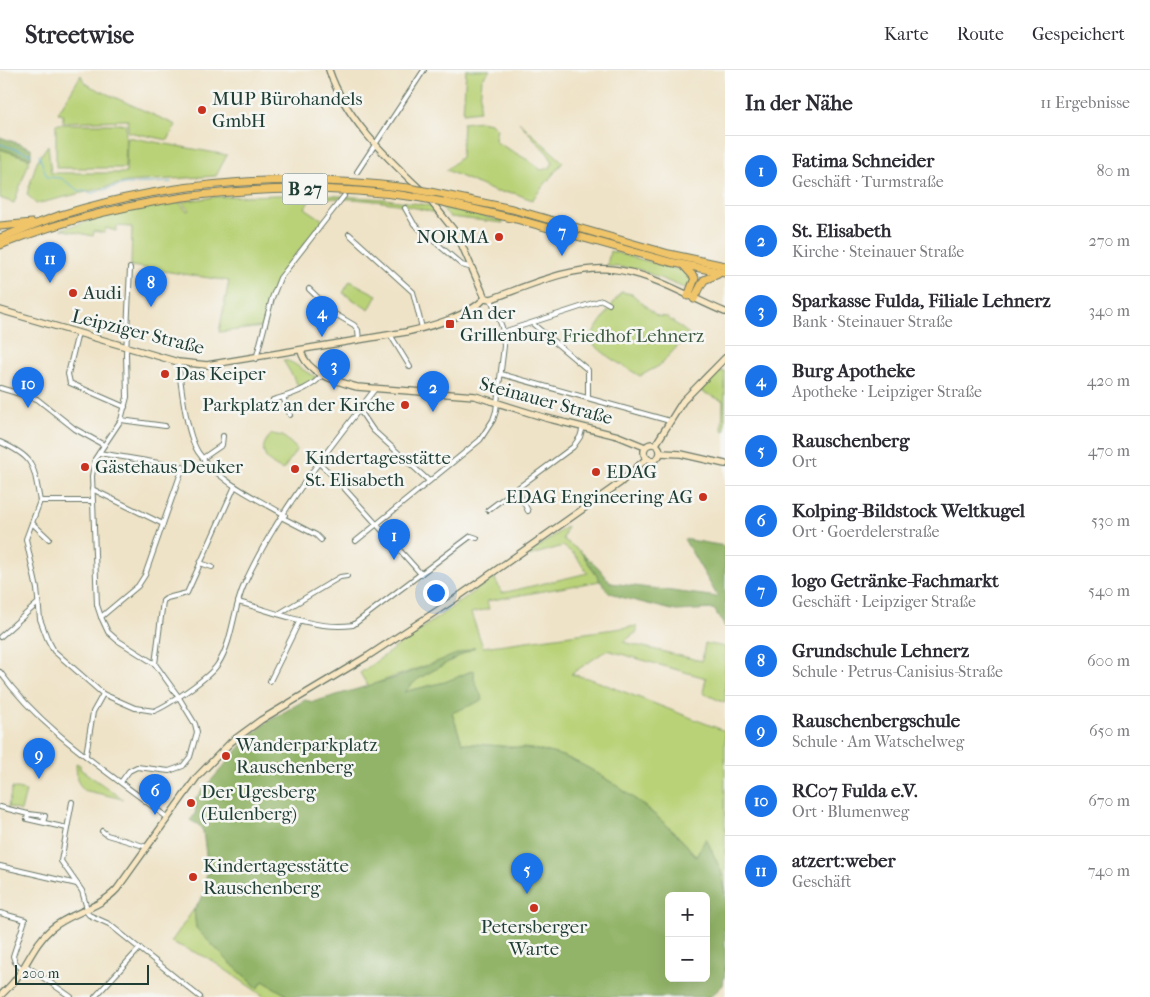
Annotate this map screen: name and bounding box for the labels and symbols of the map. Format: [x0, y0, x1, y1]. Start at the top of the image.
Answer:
place label: MUP Bürohandels GmbH [212, 88, 363, 132]
marker: MUP Bürohandels GmbH [196, 104, 208, 116]
road number: B 27 [282, 174, 328, 204]
pin: 7 [546, 215, 578, 256]
place label: NORMA [416, 226, 490, 248]
marker: NORMA [493, 231, 505, 243]
pin: 11 [34, 242, 66, 283]
pin: 8 [135, 266, 167, 307]
place label: Audi [82, 282, 122, 304]
marker: Audi [67, 287, 79, 299]
pin: 4 [306, 296, 338, 337]
place label: An der Grillenburg [459, 302, 557, 346]
street label: Leipziger Straße [69, 305, 207, 359]
marker: An der Grillenburg [444, 318, 456, 330]
park label: Friedhof Lehnerz [562, 325, 704, 347]
pin: 3 [318, 349, 350, 390]
place label: Das Keiper [175, 363, 267, 385]
pin: 10 [12, 367, 44, 408]
marker: Das Keiper [159, 368, 171, 380]
pin: 2 [417, 371, 449, 412]
street label: Steinauer Straße [477, 373, 615, 429]
place label: Parkplatz an der Kirche [202, 394, 395, 416]
marker: Parkplatz an der Kirche [399, 399, 411, 411]
place label: Kindertagesstätte St. Elisabeth [305, 447, 451, 491]
place label: Gästehaus Deuker [95, 456, 244, 478]
marker: Gästehaus Deuker [79, 461, 91, 473]
place label: EDAG [606, 461, 657, 483]
marker: Kindertagesstätte St. Elisabeth [289, 463, 301, 475]
marker: EDAG [590, 466, 602, 478]
place label: EDAG Engineering AG [505, 486, 693, 508]
marker: EDAG Engineering AG [697, 491, 709, 503]
pin: 1 [378, 519, 410, 560]
your location [423, 580, 449, 606]
place label: Wanderparkplatz Rauschenberg [235, 734, 378, 778]
pin: 9 [23, 738, 55, 779]
marker: Wanderparkplatz Rauschenberg [220, 750, 232, 762]
pin: 6 [139, 774, 171, 815]
place label: Der Ugesberg (Eulenberg) [201, 781, 317, 825]
marker: Der Ugesberg (Eulenberg) [185, 797, 197, 809]
pin: 5 [511, 853, 543, 894]
place label: Kindertagesstätte Rauschenberg [203, 855, 349, 899]
marker: Kindertagesstätte Rauschenberg [187, 871, 199, 883]
marker: Petersberger Warte [528, 902, 540, 914]
place label: Petersberger Warte [481, 916, 588, 960]
scale bar [15, 962, 149, 985]

